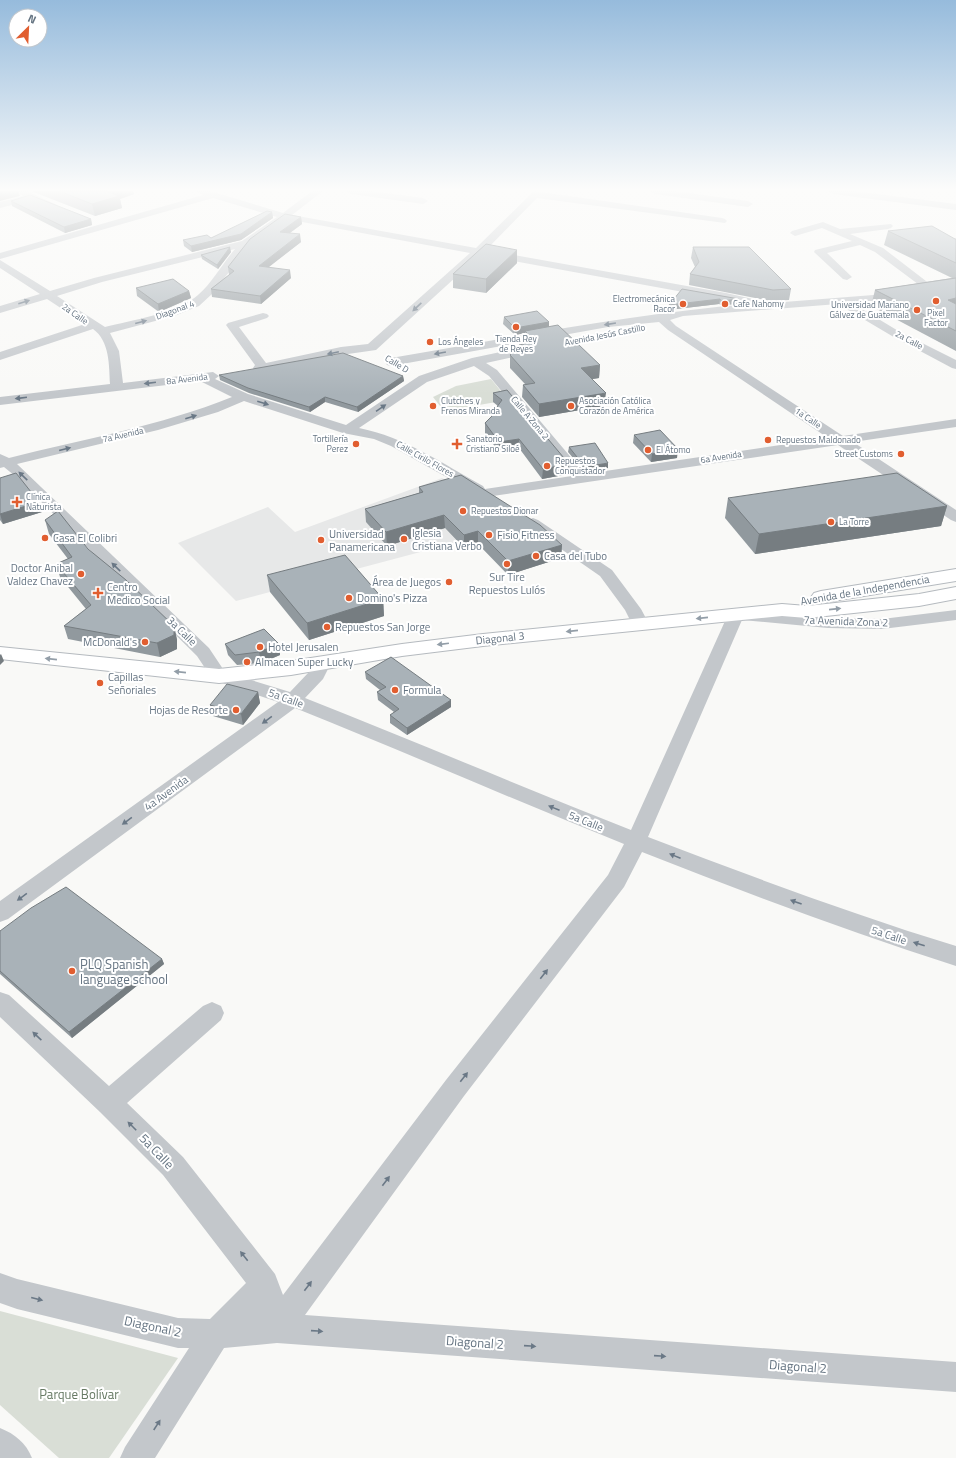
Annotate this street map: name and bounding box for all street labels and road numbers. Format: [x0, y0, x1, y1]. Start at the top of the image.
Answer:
street label: Diagonal 4 [154, 297, 196, 322]
street label: 2a Calle [59, 300, 92, 328]
street label: Avenida Jesús Castillo [563, 320, 647, 349]
street label: 2a Calle [893, 327, 926, 352]
street label: Calle D [383, 351, 412, 376]
street label: 8a Avenida [165, 369, 209, 387]
street label: Calle A Zona 2 [508, 393, 552, 442]
street label: 1a Calle [792, 404, 825, 432]
street label: 7a Avenida [101, 423, 145, 446]
street label: Calle Cirilo Flores [394, 437, 456, 480]
street label: 6a Avenida [699, 447, 743, 466]
street label: Avenida de la Independencia [799, 571, 931, 609]
street label: 7a Avenida Zona 2 [803, 612, 889, 630]
street label: 3a Calle [163, 613, 201, 650]
street label: Diagonal 3 [475, 627, 525, 649]
street label: 5a Calle [266, 684, 306, 712]
street label: 4a Avenida [141, 771, 192, 814]
street label: 5a Calle [566, 807, 606, 835]
street label: 5a Calle [869, 922, 909, 948]
street label: 5a Calle [135, 1129, 179, 1173]
street label: Diagonal 2 [123, 1310, 183, 1342]
street label: Diagonal 2 [445, 1330, 505, 1354]
street label: Diagonal 2 [768, 1354, 828, 1378]

